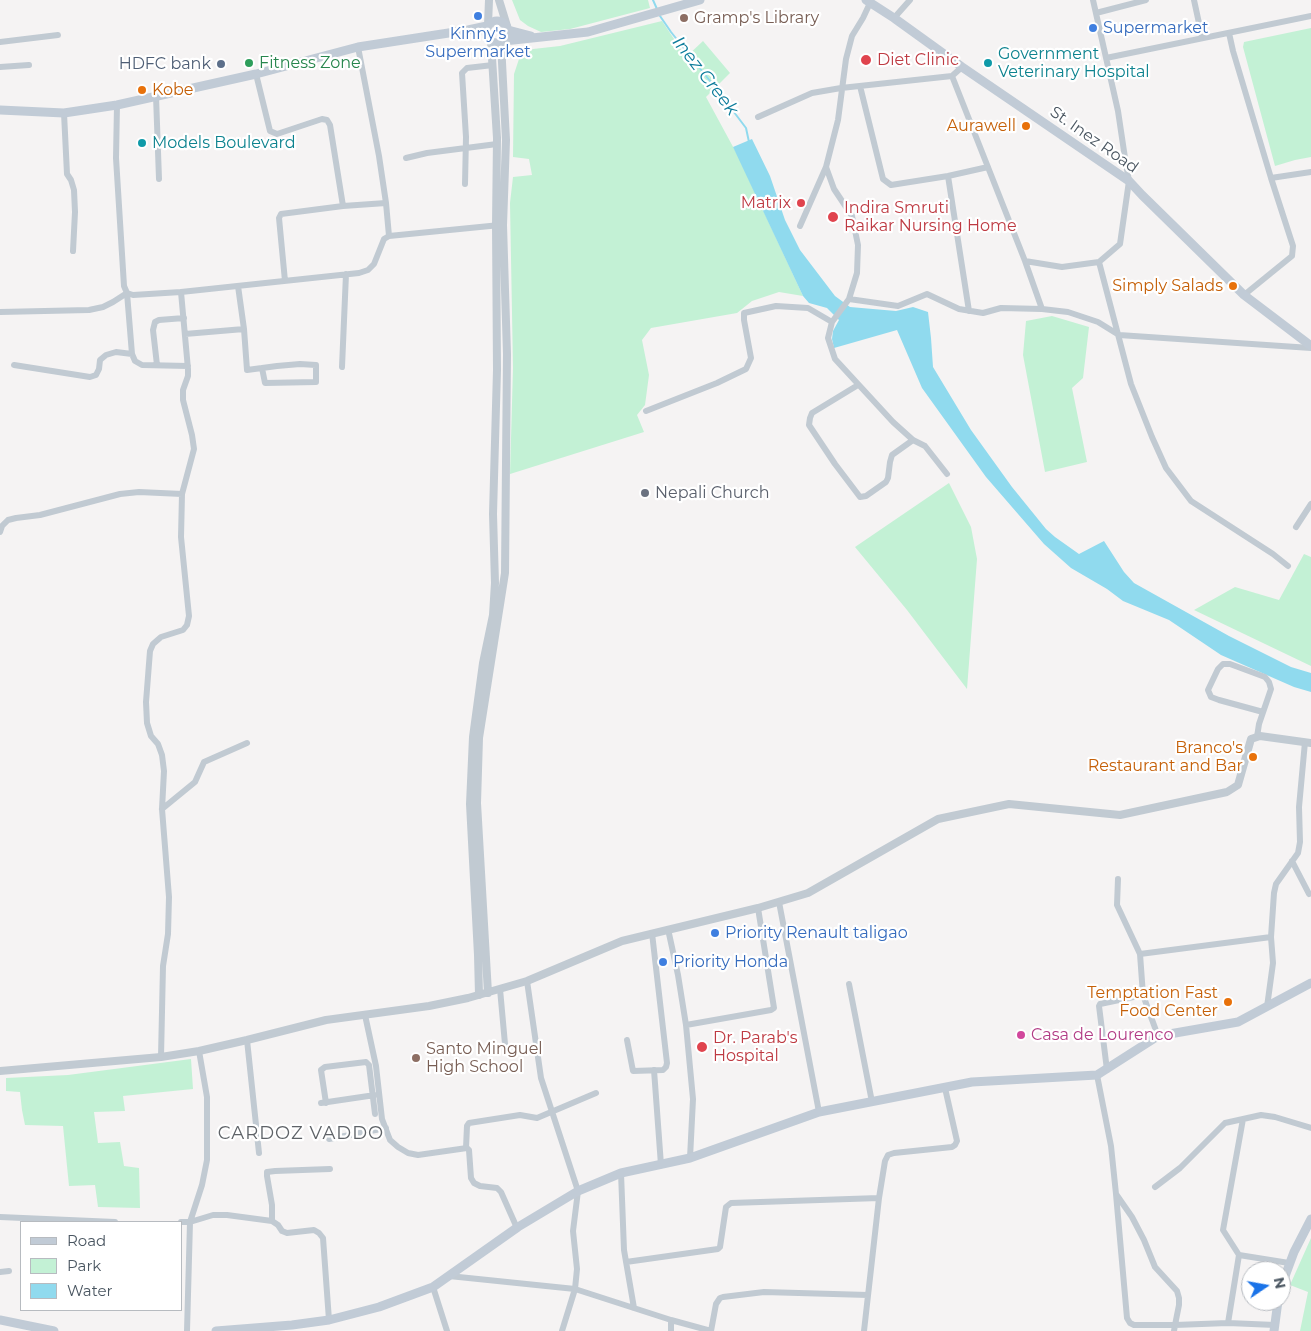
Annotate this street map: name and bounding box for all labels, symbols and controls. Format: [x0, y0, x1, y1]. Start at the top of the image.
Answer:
place label: Gramp's Library [694, 8, 819, 28]
marker: Kinny's Supermarket [472, 10, 484, 22]
marker: Gramp's Library [678, 12, 690, 24]
place label: Supermarket [1103, 18, 1208, 38]
marker: Supermarket [1087, 22, 1099, 34]
place label: Kinny's Supermarket [425, 24, 531, 62]
water label: Inez Creek [667, 32, 743, 120]
place label: Government Veterinary Hospital [998, 44, 1150, 82]
place label: Diet Clinic [877, 50, 959, 70]
place label: Fitness Zone [259, 53, 361, 73]
marker: Diet Clinic [859, 53, 873, 67]
place label: HDFC bank [119, 54, 211, 74]
marker: Fitness Zone [243, 57, 255, 69]
marker: Government Veterinary Hospital [982, 57, 994, 69]
marker: HDFC bank [215, 58, 227, 70]
place label: Kobe [152, 80, 194, 100]
marker: Kobe [136, 84, 148, 96]
street label: St. Inez Road [1046, 102, 1142, 178]
place label: Aurawell [947, 116, 1016, 136]
marker: Aurawell [1020, 120, 1032, 132]
place label: Models Boulevard [152, 133, 296, 153]
marker: Models Boulevard [136, 137, 148, 149]
place label: Matrix [741, 193, 791, 213]
marker: Matrix [795, 197, 807, 209]
place label: Indira Smruti Raikar Nursing Home [844, 198, 1017, 236]
marker: Indira Smruti Raikar Nursing Home [826, 210, 840, 224]
place label: Simply Salads [1112, 276, 1223, 296]
marker: Simply Salads [1227, 280, 1239, 292]
place label: Nepali Church [655, 483, 770, 503]
marker: Nepali Church [639, 487, 651, 499]
place label: Branco's Restaurant and Bar [1088, 738, 1243, 776]
marker: Branco's Restaurant and Bar [1247, 751, 1259, 763]
place label: Priority Renault taligao [725, 923, 908, 943]
marker: Priority Renault taligao [709, 927, 721, 939]
place label: Priority Honda [673, 952, 788, 972]
marker: Priority Honda [657, 956, 669, 968]
place label: Temptation Fast Food Center [1087, 983, 1218, 1021]
marker: Temptation Fast Food Center [1222, 996, 1234, 1008]
place label: Casa de Lourenco [1031, 1025, 1173, 1045]
place label: Dr. Parab's Hospital [713, 1028, 798, 1066]
marker: Casa de Lourenco [1015, 1029, 1027, 1041]
place label: Santo Minguel High School [426, 1039, 543, 1077]
marker: Dr. Parab's Hospital [695, 1040, 709, 1054]
marker: Santo Minguel High School [410, 1052, 422, 1064]
district label: CARDOZ VADDO [216, 1123, 386, 1145]
legend [20, 1221, 182, 1311]
text: Road [67, 1231, 106, 1250]
text: Park [67, 1256, 101, 1275]
north arrow [1241, 1261, 1291, 1311]
text: N [1270, 1276, 1290, 1290]
text: Water [67, 1281, 113, 1300]

